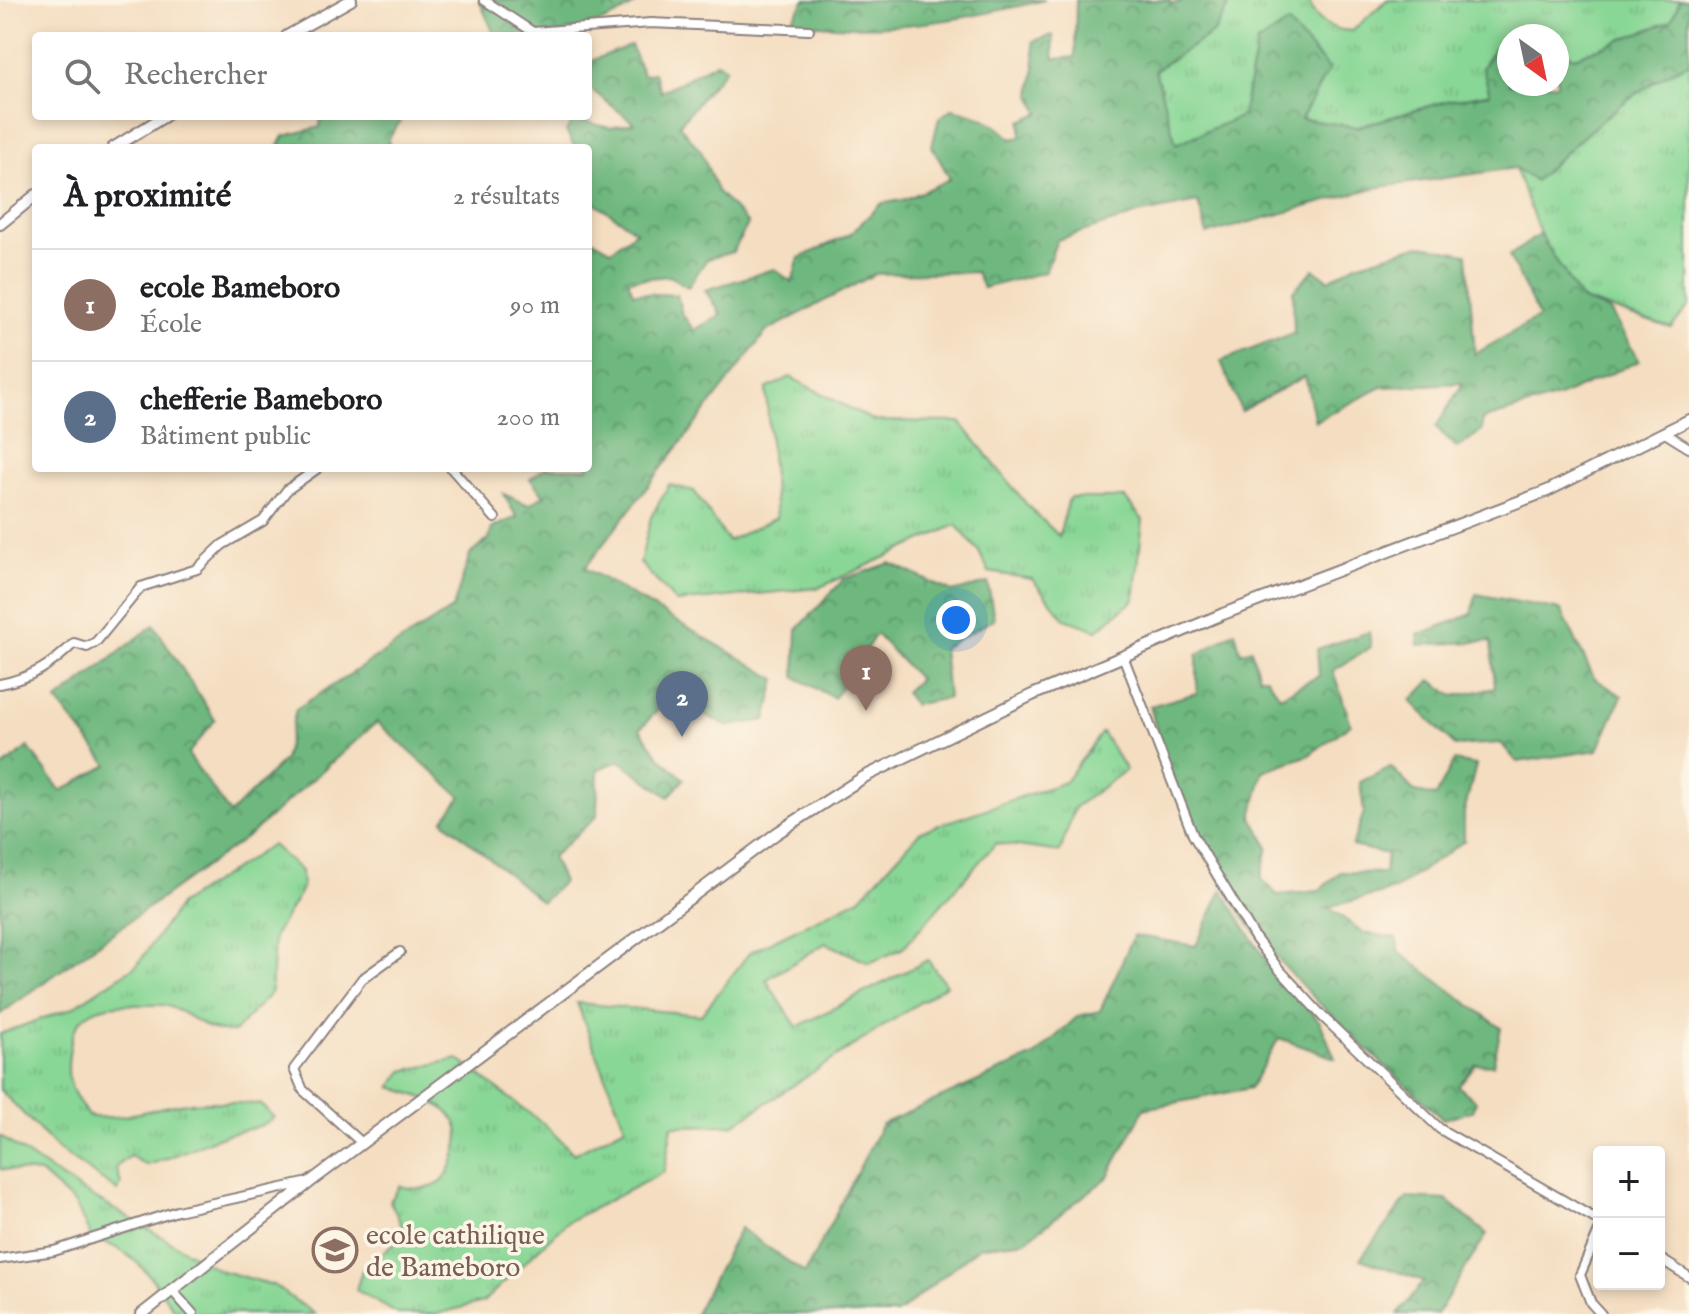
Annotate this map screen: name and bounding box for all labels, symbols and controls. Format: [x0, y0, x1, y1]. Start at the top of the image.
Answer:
north arrow [1497, 24, 1569, 96]
search box [32, 32, 592, 120]
icon: search [60, 54, 104, 98]
text: Rechercher [124, 57, 268, 95]
text: À proximité [64, 175, 231, 218]
text: 2 résultats [453, 180, 560, 213]
text: ecole Bameboro [140, 270, 340, 308]
text: 1 [85, 289, 95, 322]
text: 90 m [510, 289, 560, 322]
text: École [140, 308, 202, 341]
text: chefferie Bameboro [140, 382, 382, 420]
text: 2 [84, 401, 96, 434]
text: 200 m [496, 401, 560, 434]
text: Bâtiment public [140, 420, 311, 453]
your location [936, 600, 976, 640]
pin: 1 [840, 645, 892, 711]
pin: 2 [656, 671, 708, 737]
map controls [1593, 1146, 1665, 1290]
button: + [1593, 1146, 1665, 1218]
button: − [1593, 1218, 1665, 1290]
place label: ecole cathilique de Bameboro [366, 1219, 545, 1286]
school or university icon: ecole cathilique de Bameboro [311, 1226, 359, 1274]

